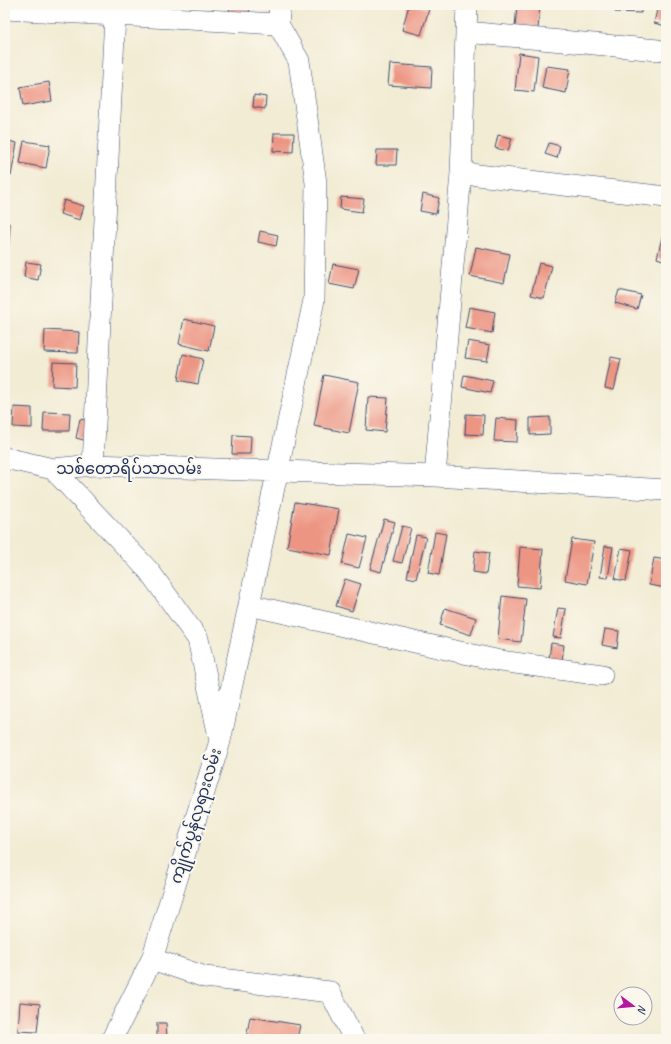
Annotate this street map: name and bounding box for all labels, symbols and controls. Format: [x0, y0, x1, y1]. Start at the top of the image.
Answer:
street label: သစ်တောရိပ်သာလမ်း [56, 457, 202, 482]
street label: ကျိုက်ပွန်လုရားလမ်း [164, 745, 230, 887]
north arrow [613, 986, 653, 1026]
text: N [634, 1004, 650, 1016]

